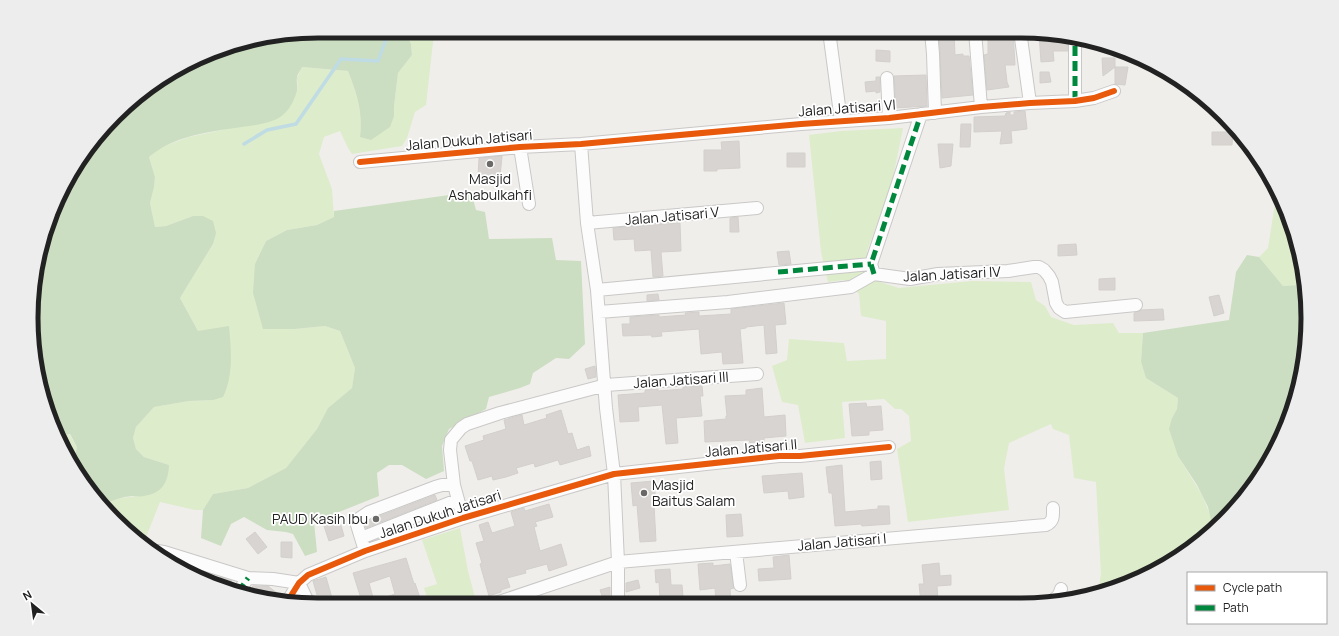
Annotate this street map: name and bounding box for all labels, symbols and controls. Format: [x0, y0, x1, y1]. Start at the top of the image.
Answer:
street label: Jalan Jatisari VI [798, 95, 896, 120]
street label: Jalan Dukuh Jatisari [405, 124, 533, 155]
marker: Masjid Ashabulkahfi [485, 159, 495, 169]
place label: Masjid Ashabulkahfi [448, 169, 532, 204]
street label: Jalan Jatisari V [624, 202, 720, 229]
street label: Jalan Jatisari IV [903, 261, 1002, 286]
street label: Jalan Jatisari III [633, 367, 729, 392]
street label: Jalan Jatisari II [704, 434, 798, 461]
place label: Masjid Baitus Salam [652, 475, 735, 510]
street label: Jalan Dukuh Jatisari [376, 485, 503, 542]
marker: Masjid Baitus Salam [639, 488, 649, 498]
place label: PAUD Kasih Ibu [272, 509, 368, 528]
marker: PAUD Kasih Ibu [371, 514, 381, 524]
street label: Jalan Jatisari I [797, 528, 887, 555]
legend [1187, 572, 1327, 624]
text: Cycle path [1223, 579, 1282, 596]
north arrow [12, 584, 52, 624]
text: N [20, 586, 34, 603]
text: Path [1223, 599, 1249, 616]

